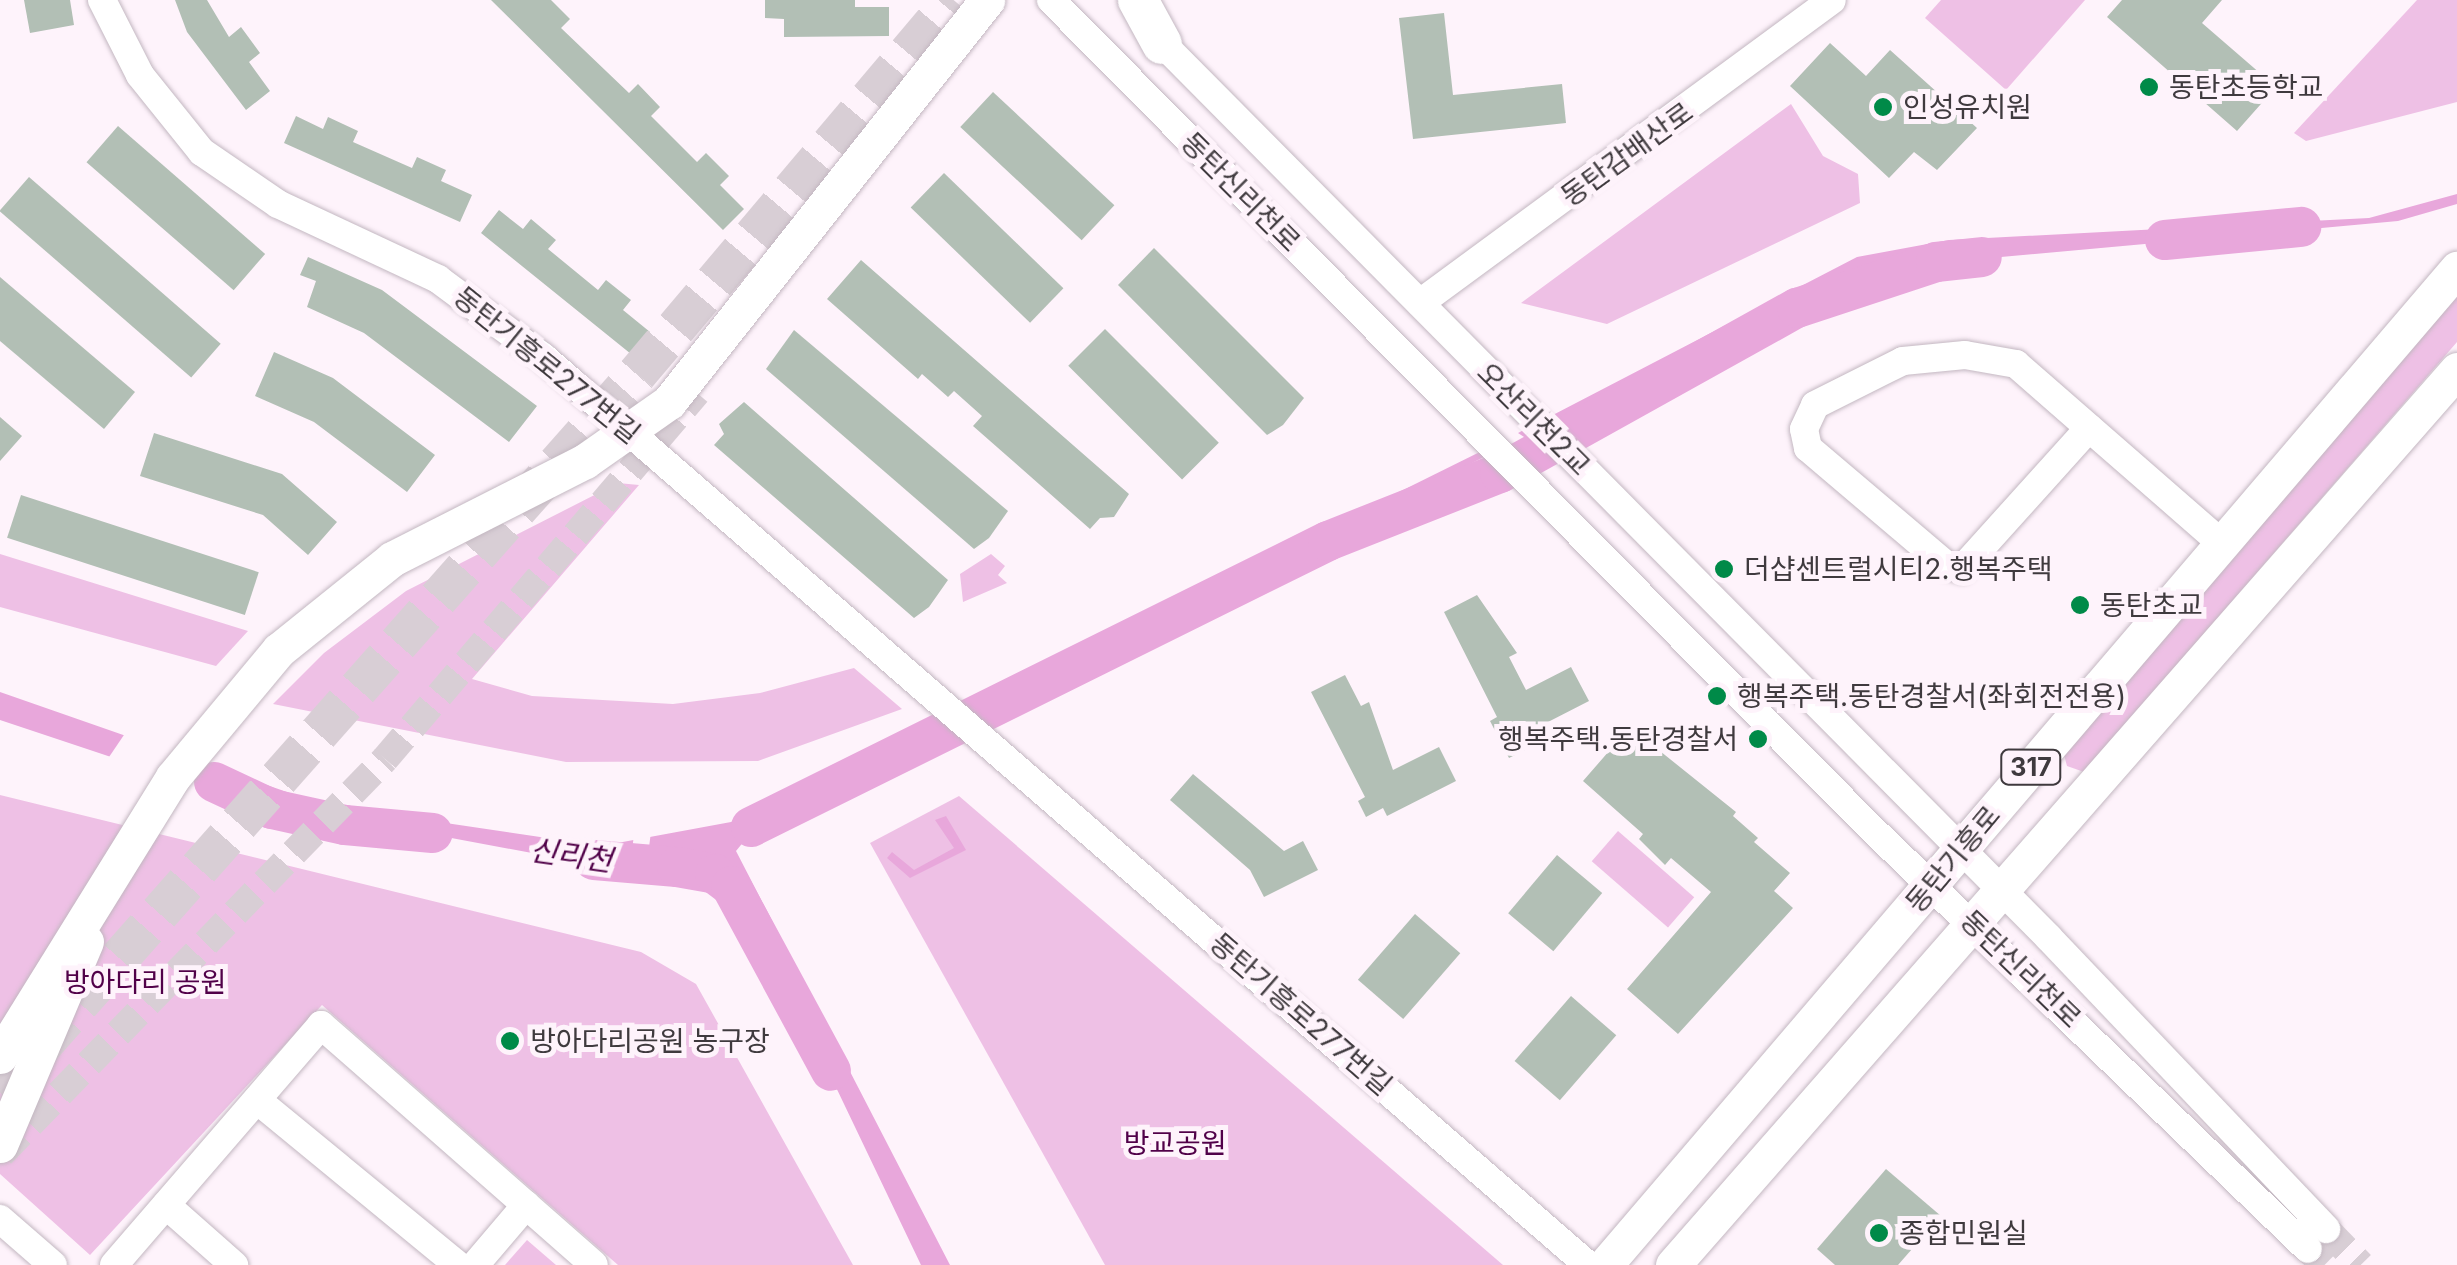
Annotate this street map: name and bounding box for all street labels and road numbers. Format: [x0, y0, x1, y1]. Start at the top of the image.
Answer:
street label: 동탄감배산로 [1555, 95, 1699, 213]
street label: 동탄신리천로 [1174, 125, 1308, 259]
street label: 동탄기흥로277번길 [447, 280, 647, 450]
street label: 오산리천2교 [1471, 356, 1597, 482]
road number: 317 [1998, 747, 2064, 787]
street label: 동탄기흥로 [1899, 799, 2007, 919]
street label: 동탄신리천로 [1954, 903, 2088, 1035]
street label: 동탄기흥로277번길 [1203, 926, 1399, 1102]

